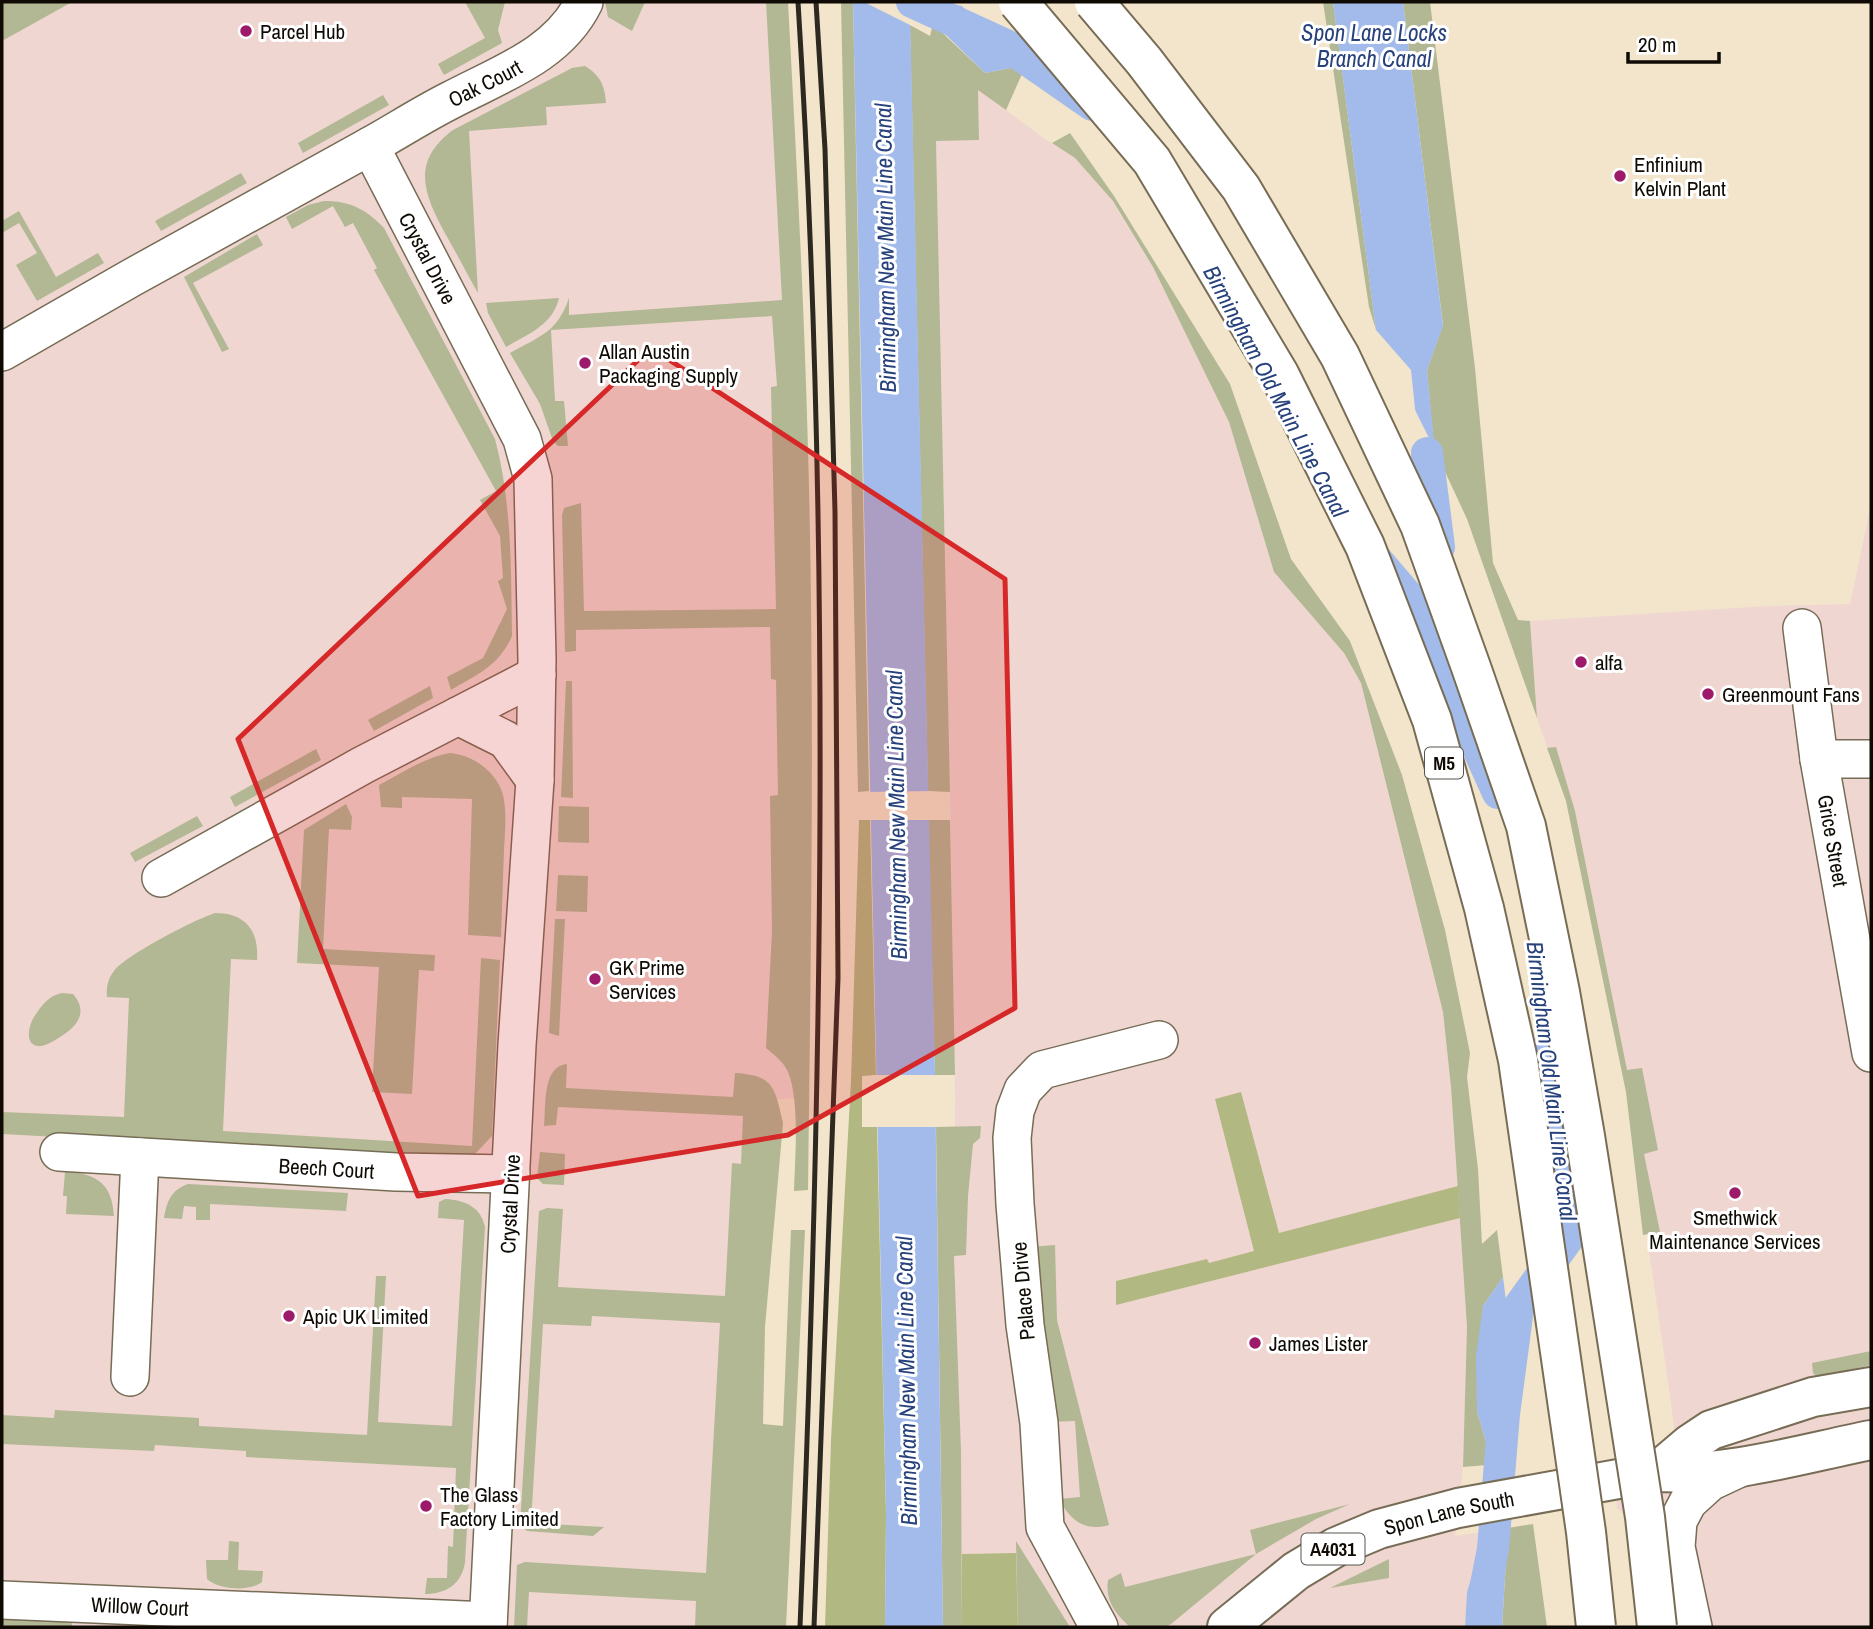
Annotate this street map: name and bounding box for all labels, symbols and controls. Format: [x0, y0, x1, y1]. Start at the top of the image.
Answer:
place label: Parcel Hub [260, 17, 345, 46]
water label: Spon Lane Locks Branch Canal [1301, 17, 1447, 74]
scale bar [1628, 21, 1719, 65]
marker: Parcel Hub [238, 23, 254, 39]
text: 20 m [1638, 30, 1676, 59]
street label: Oak Court [443, 52, 527, 114]
water label: Birmingham New Main Line Canal [867, 102, 903, 393]
place label: Enfinium Kelvin Plant [1634, 150, 1726, 203]
marker: Enfinium Kelvin Plant [1612, 168, 1628, 184]
street label: Crystal Drive [392, 207, 464, 309]
water label: Birmingham Old Main Line Canal [1196, 260, 1356, 523]
place label: Allan Austin Packaging Supply [598, 337, 738, 390]
marker: Allan Austin Packaging Supply [577, 355, 593, 371]
place label: alfa [1595, 648, 1623, 677]
marker: alfa [1573, 654, 1589, 670]
water label: Birmingham New Main Line Canal [878, 669, 914, 960]
place label: Greenmount Fans [1722, 680, 1860, 709]
marker: Greenmount Fans [1700, 686, 1716, 702]
road number: M5 [1425, 748, 1463, 778]
street label: Grice Street [1811, 792, 1856, 889]
water label: Birmingham Old Main Line Canal [1519, 940, 1585, 1223]
place label: GK Prime Services [609, 953, 685, 1006]
marker: GK Prime Services [587, 971, 603, 987]
street label: Beech Court [278, 1151, 375, 1185]
street label: Crystal Drive [493, 1154, 527, 1254]
marker: Smethwick Maintenance Services [1727, 1185, 1743, 1201]
place label: Smethwick Maintenance Services [1649, 1203, 1821, 1256]
water label: Birmingham New Main Line Canal [888, 1235, 924, 1526]
street label: Palace Drive [1004, 1241, 1042, 1341]
place label: Apic UK Limited [302, 1302, 428, 1331]
marker: Apic UK Limited [281, 1308, 297, 1324]
place label: James Lister [1269, 1329, 1368, 1358]
marker: James Lister [1247, 1335, 1263, 1351]
place label: The Glass Factory Limited [440, 1480, 559, 1533]
street label: Spon Lane South [1380, 1484, 1516, 1542]
marker: The Glass Factory Limited [418, 1498, 434, 1514]
road number: A4031 [1302, 1534, 1364, 1564]
street label: Willow Court [90, 1589, 189, 1623]

